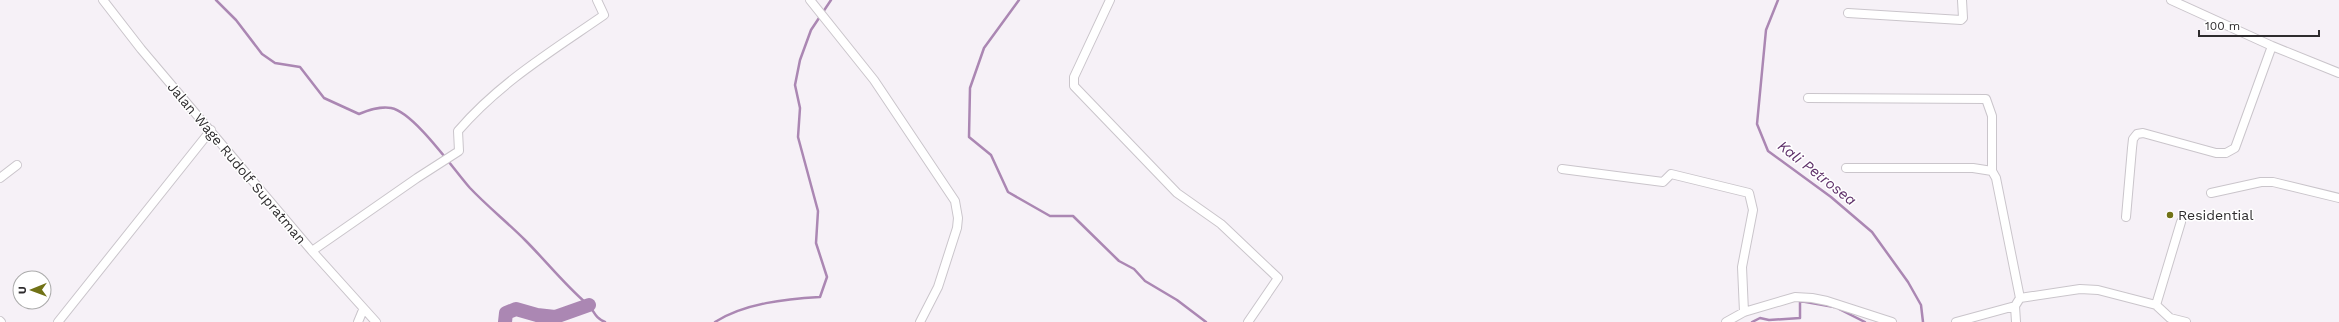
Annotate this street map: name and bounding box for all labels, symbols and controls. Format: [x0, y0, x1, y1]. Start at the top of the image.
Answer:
scale bar [2199, 12, 2319, 38]
text: 100 m [2205, 19, 2240, 33]
street label: Jalan Wage Rudolf Supratman [165, 79, 309, 247]
water label: Kali Petrosea [1774, 137, 1860, 209]
place label: Residential [2178, 207, 2254, 223]
marker: Residential [2165, 210, 2175, 220]
north arrow [12, 270, 52, 310]
text: U [16, 286, 29, 294]

